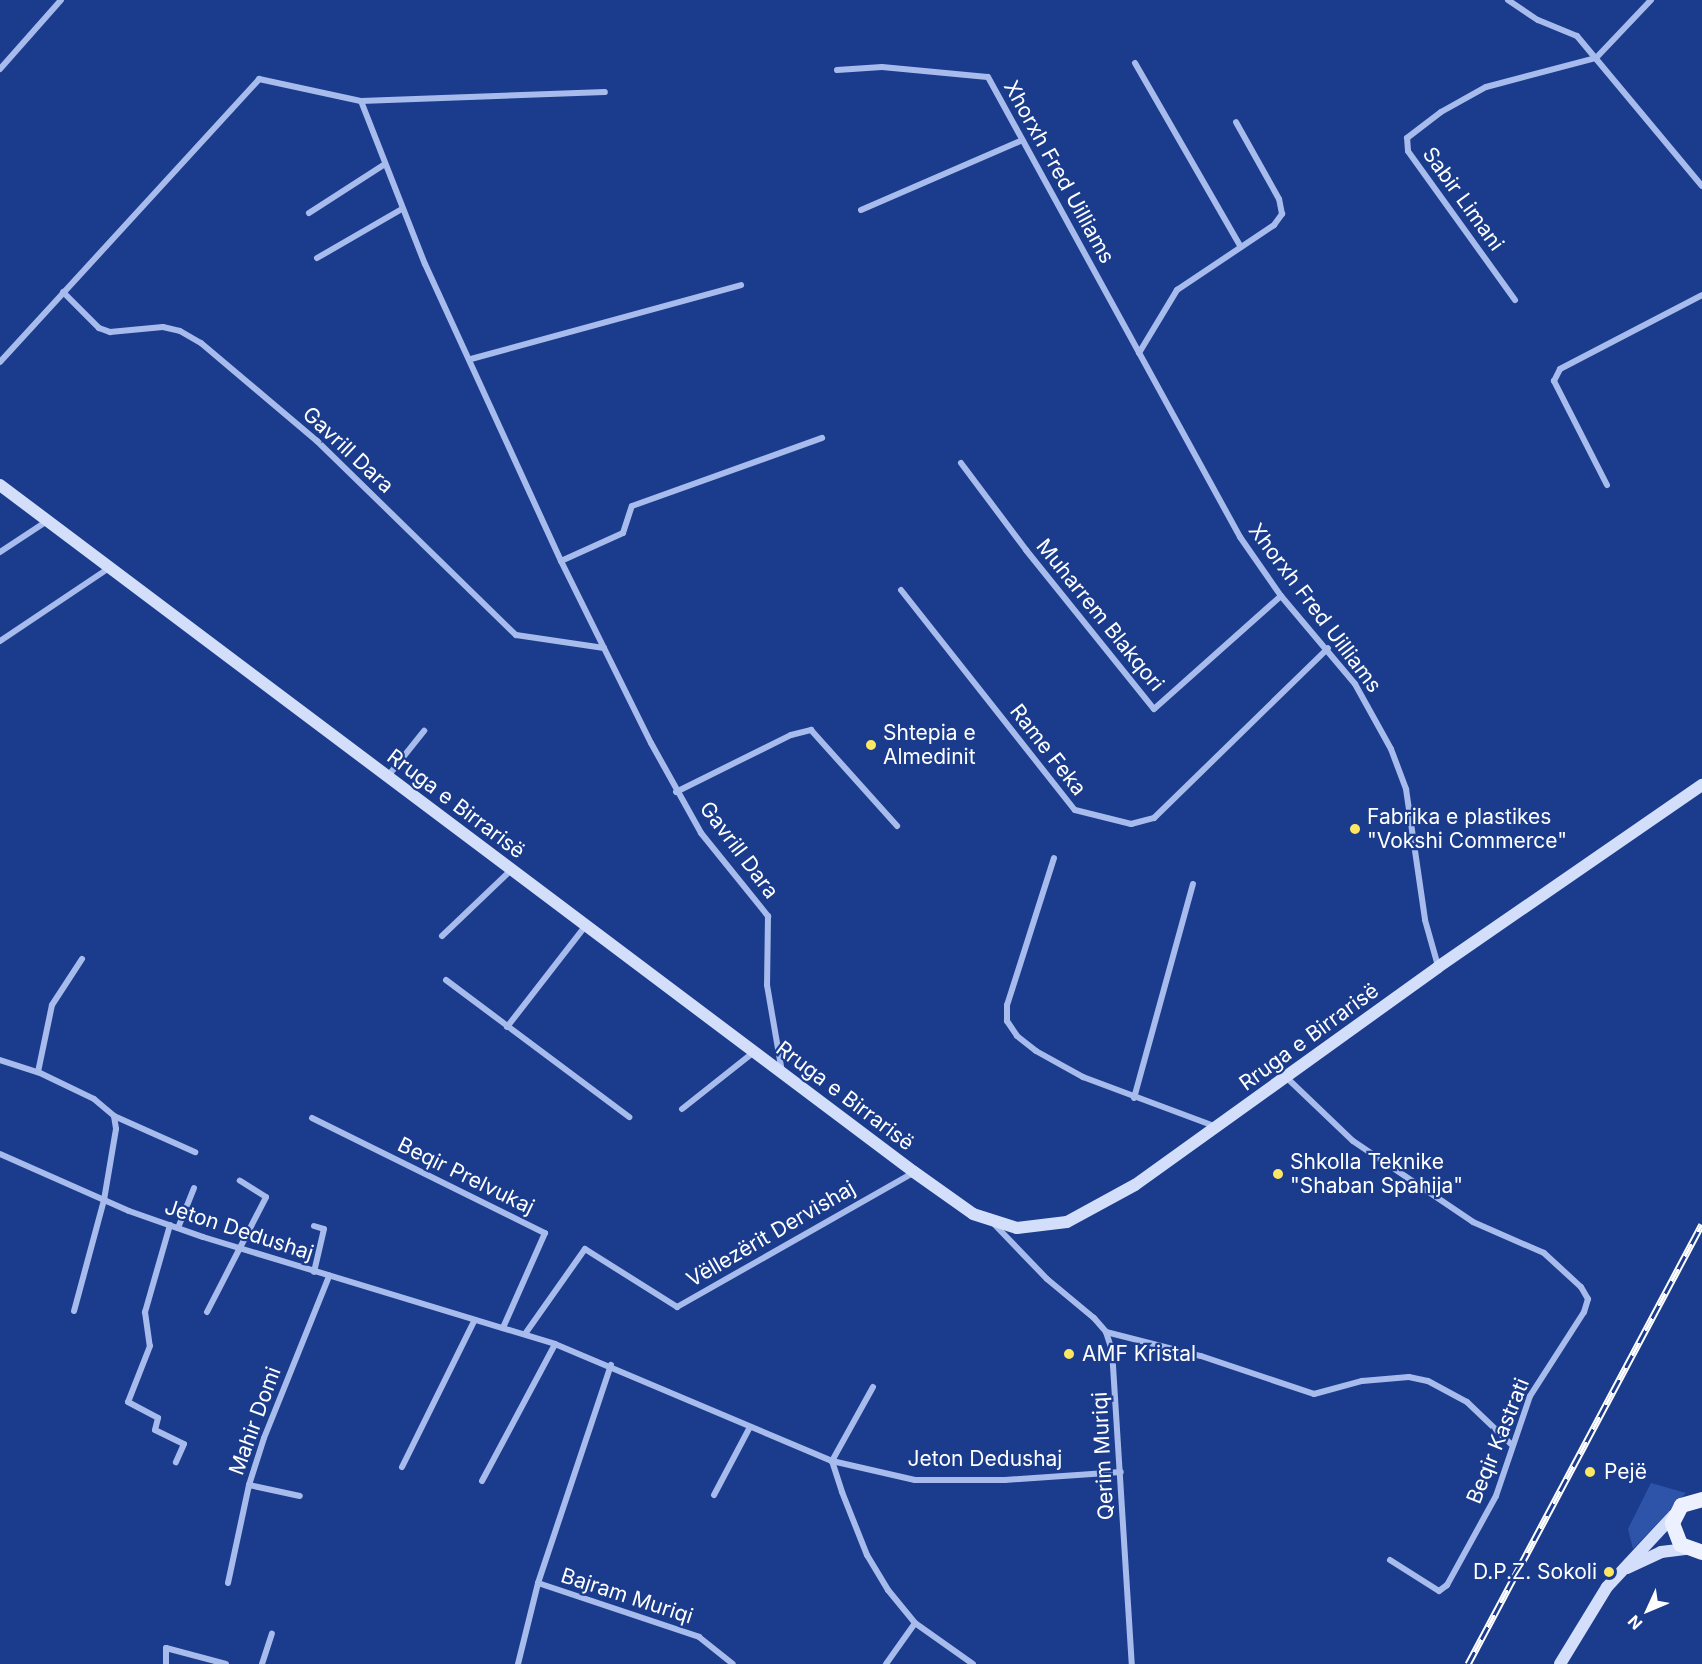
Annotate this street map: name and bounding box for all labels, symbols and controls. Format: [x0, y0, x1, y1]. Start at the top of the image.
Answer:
street label: Xhorxh Fred Uilliams [998, 76, 1120, 268]
street label: Sabir Limani [1417, 142, 1509, 256]
street label: Gavrill Dara [297, 402, 399, 498]
street label: Xhorxh Fred Uilliams [1243, 519, 1387, 697]
street label: Muharrem Blakqori [1031, 534, 1169, 696]
street label: Rame Feka [1005, 699, 1091, 801]
place label: Shtepia e Almedinit [883, 720, 976, 770]
marker: Shtepia e Almedinit [864, 738, 878, 752]
street label: Rruga e Birrarisë [382, 744, 530, 864]
street label: Gavrill Dara [694, 796, 784, 904]
place label: Fabrika e plastikes "Vokshi Commerce" [1367, 804, 1567, 854]
marker: Fabrika e plastikes "Vokshi Commerce" [1348, 822, 1362, 836]
street label: Rruga e Birrarisë [1234, 978, 1384, 1096]
street label: Rruga e Birrarisë [771, 1036, 919, 1156]
street label: Beqir Prelvukaj [394, 1132, 538, 1220]
place label: Shkolla Teknike "Shaban Spahija" [1290, 1149, 1463, 1199]
marker: Shkolla Teknike "Shaban Spahija" [1271, 1167, 1285, 1181]
street label: Vëllezërit Dervishaj [682, 1176, 860, 1292]
street label: Jeton Dedushaj [161, 1194, 317, 1266]
place label: AMF Kristal [1082, 1341, 1196, 1367]
marker: AMF Kristal [1060, 1345, 1078, 1363]
street label: Mahir Domi [224, 1363, 286, 1479]
street label: Beqir Kastrati [1461, 1375, 1535, 1507]
street label: Qerim Muriqi [1087, 1391, 1119, 1521]
street label: Jeton Dedushaj [908, 1446, 1062, 1472]
place label: Pejë [1604, 1459, 1647, 1485]
marker: Pejë [1581, 1463, 1599, 1481]
place label: D.P.Z. Sokoli [1473, 1559, 1597, 1585]
street label: Bajram Muriqi [558, 1563, 696, 1629]
marker: D.P.Z. Sokoli [1602, 1565, 1616, 1579]
north arrow [1618, 1580, 1678, 1640]
text: N [1624, 1611, 1646, 1634]

